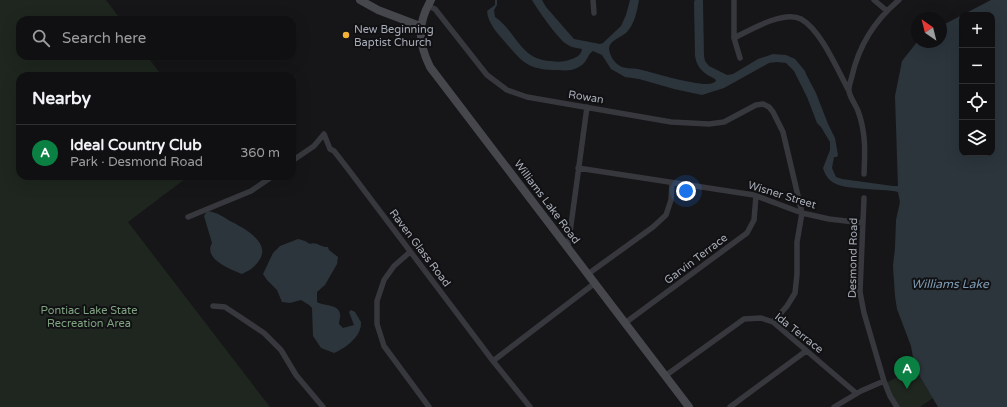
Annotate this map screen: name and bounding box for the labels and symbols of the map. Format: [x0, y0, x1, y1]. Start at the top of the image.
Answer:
north arrow [911, 12, 947, 48]
place label: New Beginning Baptist Church [354, 23, 434, 49]
marker: New Beginning Baptist Church [341, 30, 351, 40]
street label: Rowan [567, 88, 605, 106]
street label: Williams Lake Road [511, 158, 583, 247]
street label: Wisner Street [746, 178, 818, 212]
your location [676, 181, 696, 201]
street label: Raven Glass Road [387, 207, 453, 289]
street label: Desmond Road [846, 218, 860, 298]
street label: Garvin Terrace [662, 231, 730, 287]
water label: Williams Lake [911, 277, 990, 291]
park label: Pontiac Lake State Recreation Area [41, 304, 137, 330]
street label: Ida Terrace [772, 310, 826, 356]
pin: A [894, 356, 920, 389]

